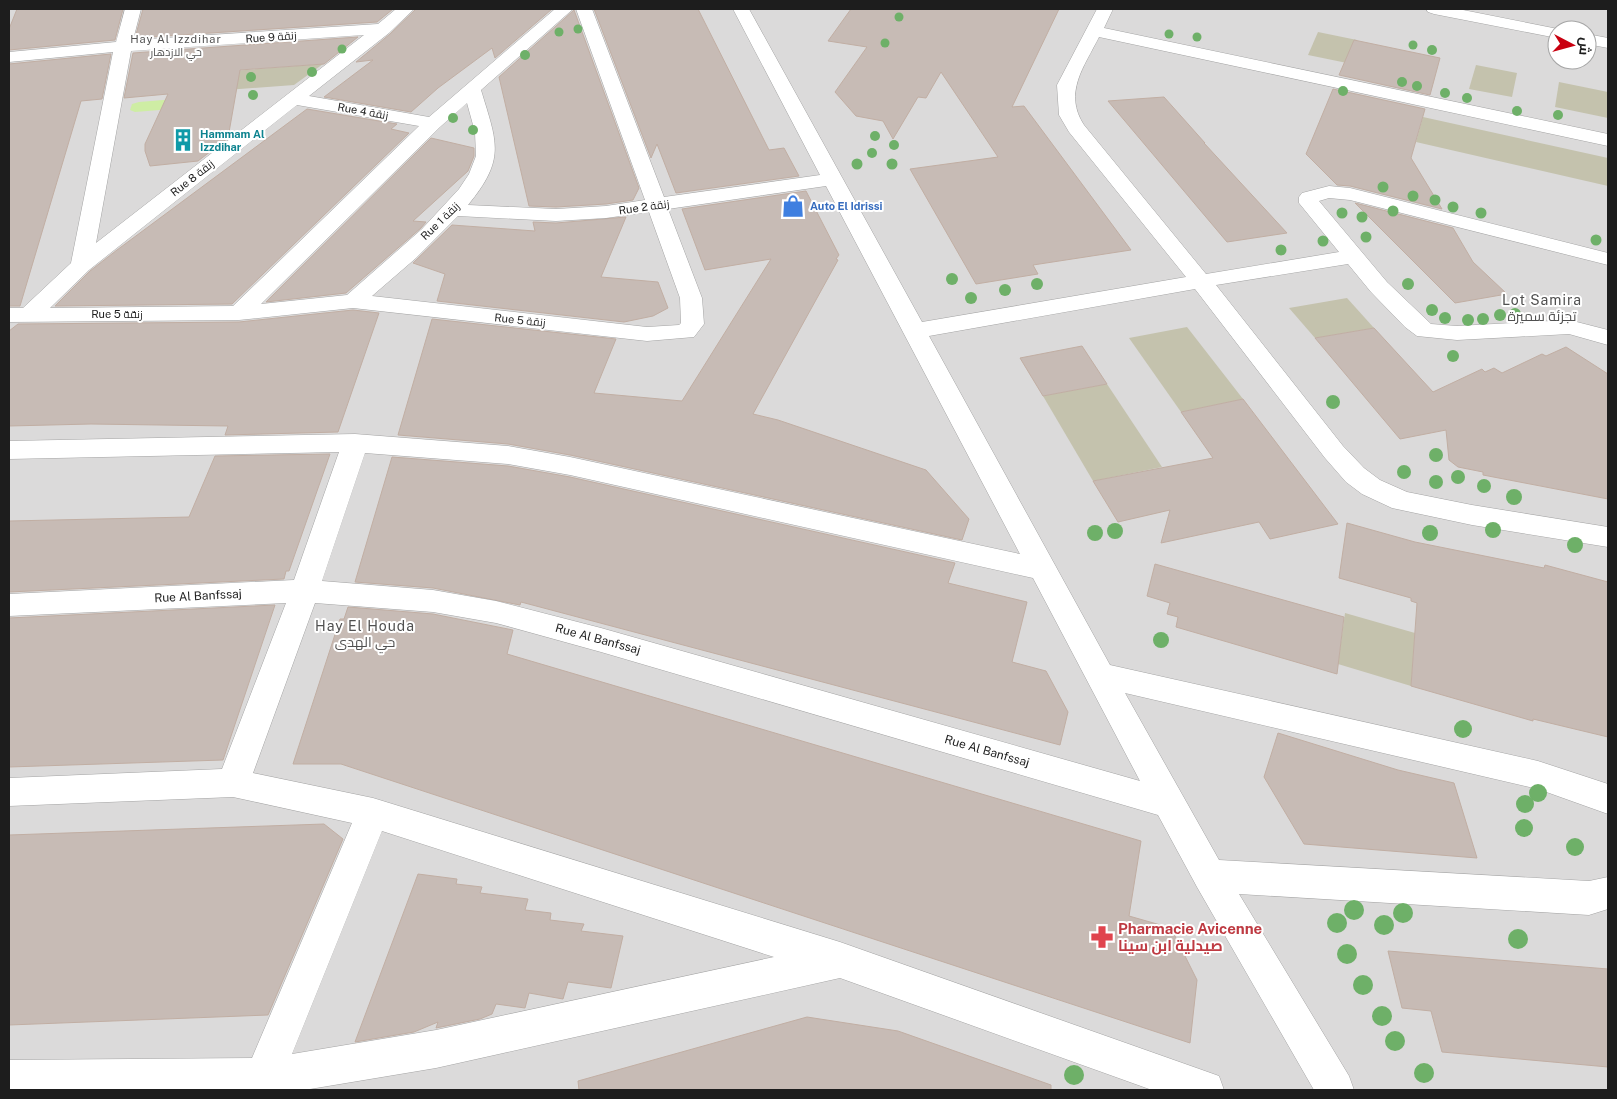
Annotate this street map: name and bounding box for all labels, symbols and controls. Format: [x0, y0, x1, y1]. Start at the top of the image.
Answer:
north arrow [1547, 20, 1597, 70]
street label: Rue 9 زنقة [245, 29, 297, 46]
district label: Hay Al Izzdihar حي الازدهار [130, 33, 222, 61]
text: ش [1575, 36, 1594, 56]
street label: Rue 4 زنقة [336, 101, 389, 122]
building icon: Hammam Al Izzdihar [170, 127, 196, 153]
place label: Hammam Al Izzdihar [200, 128, 265, 153]
street label: Rue 8 زنقة [168, 157, 217, 199]
shop icon: Auto El Idrissi [780, 193, 806, 219]
street label: Rue 2 زنقة [618, 197, 670, 217]
street label: Rue 1 زنقة [418, 200, 463, 243]
place label: Auto El Idrissi [810, 200, 883, 212]
district label: Lot Samira تجزئة سميرة [1502, 292, 1582, 324]
street label: Rue 5 زنقة [91, 308, 143, 321]
street label: Rue 5 زنقة [494, 311, 546, 330]
street label: Rue Al Banfssaj [154, 587, 242, 605]
district label: Hay El Houda حي الهدى [315, 618, 415, 654]
street label: Rue Al Banfssaj [554, 621, 642, 657]
street label: Rue Al Banfssaj [943, 732, 1031, 770]
place label: Pharmacie Avicenne صيدلية ابن سينا [1118, 920, 1262, 955]
pharmacy icon: Pharmacie Avicenne صيدلية ابن سينا [1089, 924, 1115, 950]

